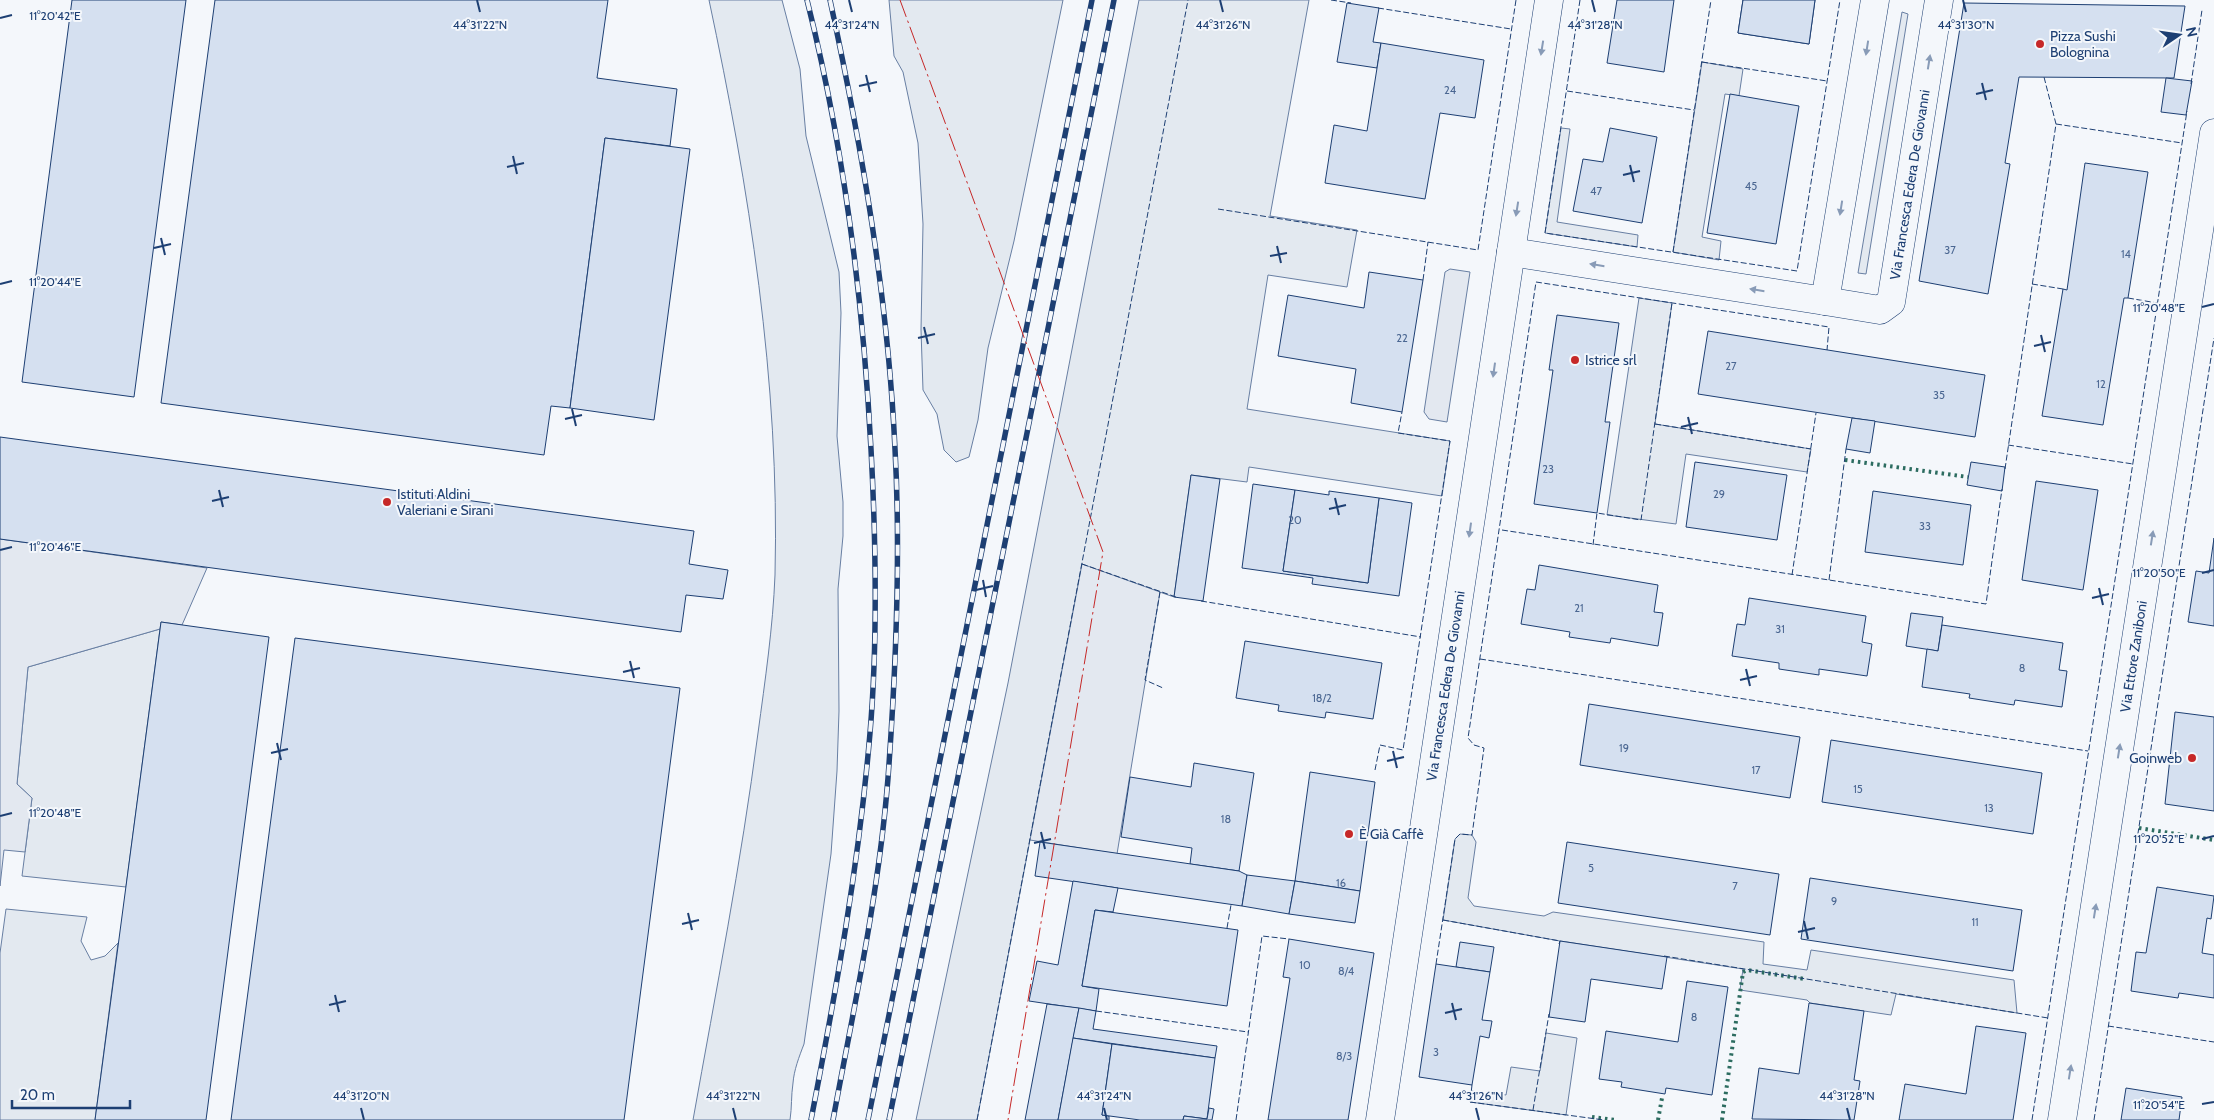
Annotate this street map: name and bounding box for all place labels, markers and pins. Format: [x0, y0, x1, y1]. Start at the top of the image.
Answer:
place label: Pizza Sushi Bolognina [2050, 27, 2116, 61]
marker: Pizza Sushi Bolognina [2034, 38, 2046, 50]
place label: Istrice srl [1585, 351, 1637, 369]
marker: Istrice srl [1569, 354, 1581, 366]
place label: Istituti Aldini Valeriani e Sirani [397, 485, 493, 519]
marker: Istituti Aldini Valeriani e Sirani [381, 496, 393, 508]
place label: Goinweb [2129, 749, 2182, 767]
marker: Goinweb [2186, 752, 2198, 764]
place label: È Già Caffè [1359, 825, 1424, 843]
marker: È Già Caffè [1343, 828, 1355, 840]

